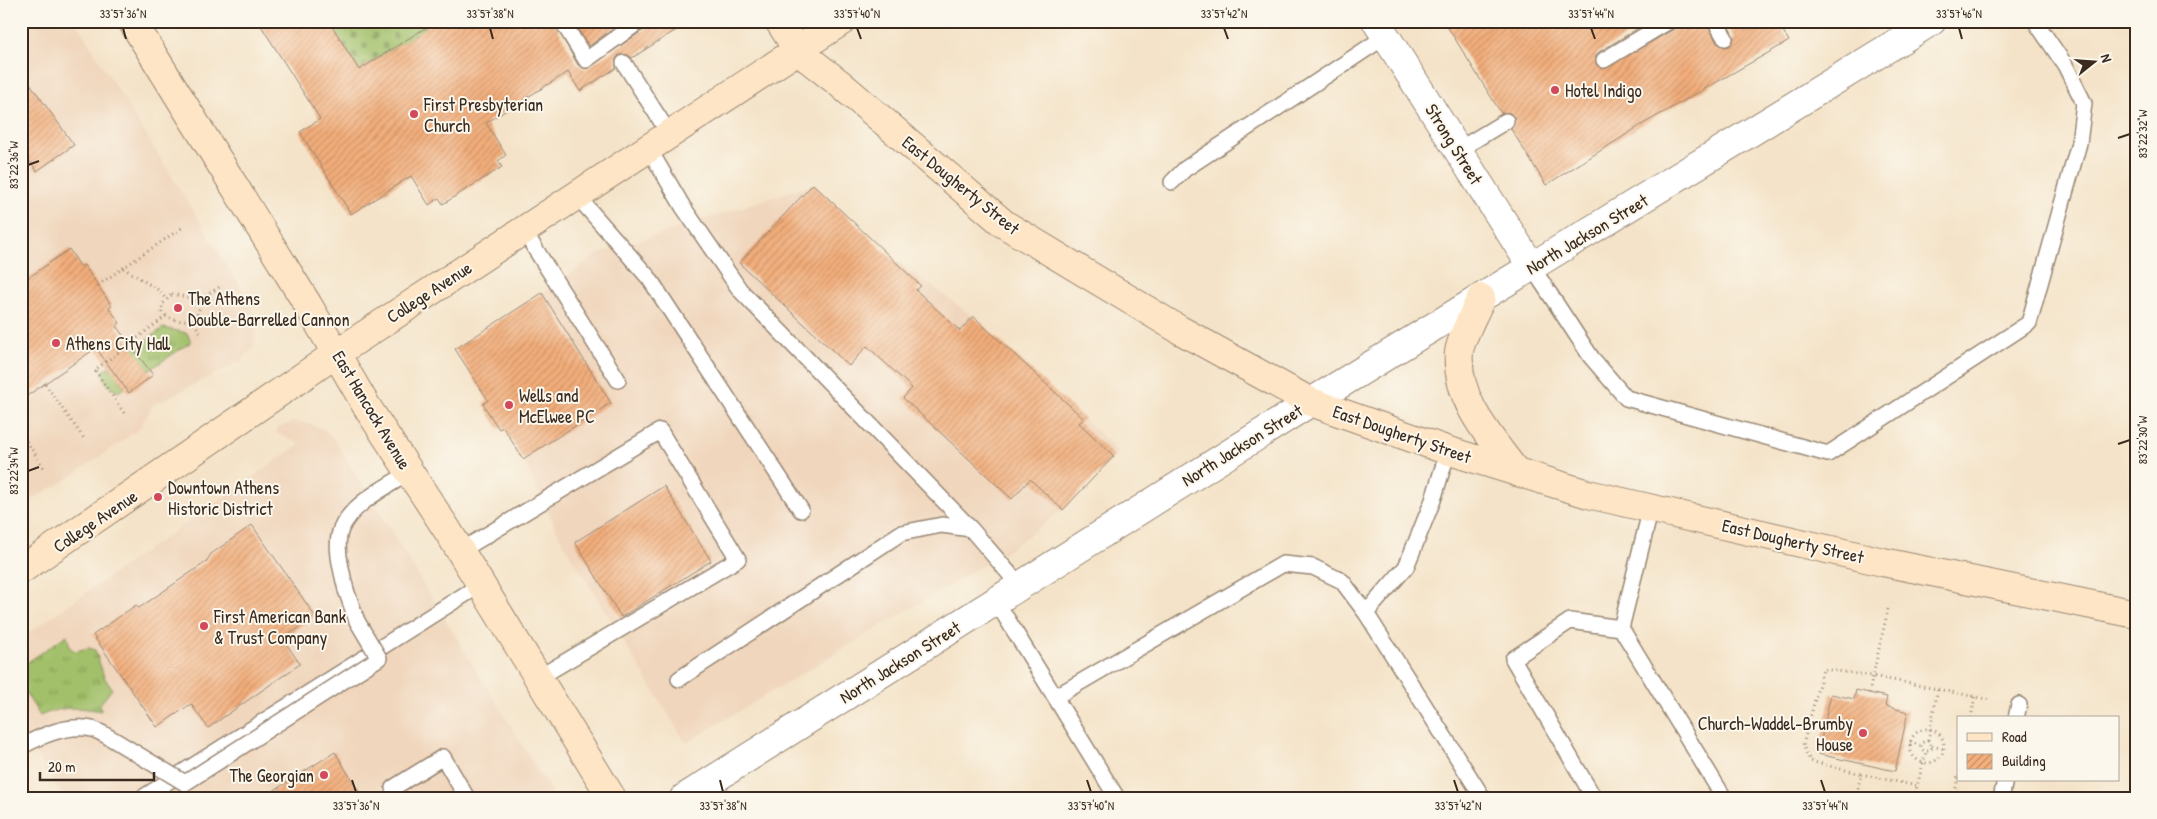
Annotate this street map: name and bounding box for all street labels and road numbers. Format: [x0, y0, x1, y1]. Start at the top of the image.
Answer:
street label: Strong Street [1419, 99, 1489, 190]
street label: East Dougherty Street [897, 130, 1026, 241]
street label: North Jackson Street [1521, 187, 1653, 280]
street label: College Avenue [382, 255, 476, 329]
street label: East Hancock Avenue [327, 346, 417, 474]
street label: North Jackson Street [1177, 397, 1308, 492]
street label: East Dougherty Street [1329, 399, 1475, 470]
street label: College Avenue [48, 484, 142, 558]
street label: East Dougherty Street [1720, 513, 1867, 570]
street label: North Jackson Street [835, 614, 966, 709]

